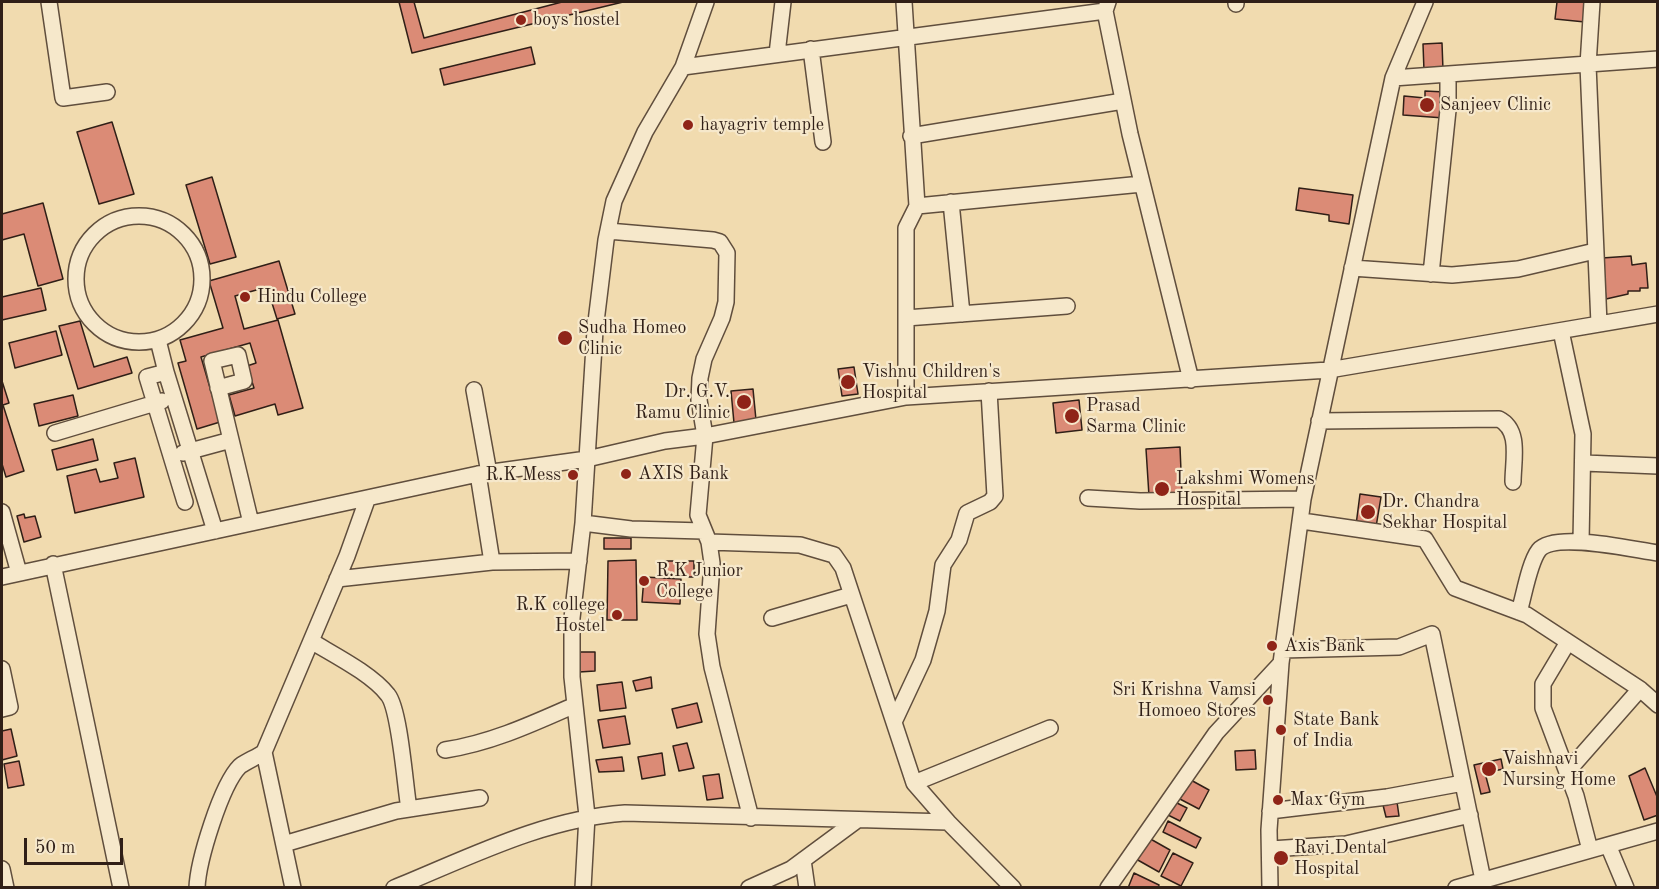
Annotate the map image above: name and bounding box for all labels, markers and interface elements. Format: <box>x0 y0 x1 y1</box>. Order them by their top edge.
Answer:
place label: boys hostel <box>533 9 620 31</box>
marker: boys hostel <box>514 13 528 27</box>
place label: Sanjeev Clinic <box>1440 94 1551 116</box>
marker: Sanjeev Clinic <box>1418 96 1436 114</box>
place label: hayagriv temple <box>700 114 824 136</box>
marker: hayagriv temple <box>681 118 695 132</box>
place label: Hindu College <box>257 286 367 308</box>
marker: Hindu College <box>238 290 252 304</box>
place label: Sudha Homeo Clinic <box>578 317 687 360</box>
marker: Sudha Homeo Clinic <box>556 329 574 347</box>
place label: Vishnu Children's Hospital <box>862 361 1000 404</box>
marker: Vishnu Children's Hospital <box>839 373 857 391</box>
place label: Dr. G.V. Ramu Clinic <box>635 381 730 424</box>
marker: Dr. G.V. Ramu Clinic <box>735 393 753 411</box>
place label: Prasad Sarma Clinic <box>1086 395 1186 438</box>
marker: Prasad Sarma Clinic <box>1063 407 1081 425</box>
place label: AXIS Bank <box>638 463 729 485</box>
place label: R.K Mess <box>485 464 561 486</box>
marker: AXIS Bank <box>619 467 633 481</box>
marker: R.K Mess <box>566 468 580 482</box>
place label: Lakshmi Womens Hospital <box>1176 468 1315 510</box>
marker: Lakshmi Womens Hospital <box>1153 480 1171 498</box>
place label: Dr. Chandra Sekhar Hospital <box>1382 491 1507 534</box>
marker: Dr. Chandra Sekhar Hospital <box>1359 503 1377 521</box>
place label: R.K Junior College <box>656 560 743 602</box>
marker: R.K Junior College <box>637 574 651 588</box>
place label: R.K college Hostel <box>516 594 605 636</box>
marker: R.K college Hostel <box>610 608 624 622</box>
place label: Axis Bank <box>1284 635 1365 657</box>
marker: Axis Bank <box>1265 639 1279 653</box>
place label: Sri Krishna Vamsi Homoeo Stores <box>1112 679 1256 722</box>
marker: Sri Krishna Vamsi Homoeo Stores <box>1261 693 1275 707</box>
place label: State Bank of India <box>1293 709 1379 752</box>
marker: State Bank of India <box>1274 723 1288 737</box>
place label: Vaishnavi Nursing Home <box>1502 748 1616 790</box>
marker: Vaishnavi Nursing Home <box>1480 760 1498 778</box>
place label: Max Gym <box>1290 789 1365 811</box>
marker: Max Gym <box>1271 793 1285 807</box>
scale bar <box>27 826 126 864</box>
place label: Ravi Dental Hospital <box>1294 837 1387 880</box>
text: 50 m <box>35 839 75 857</box>
marker: Ravi Dental Hospital <box>1272 849 1290 867</box>

